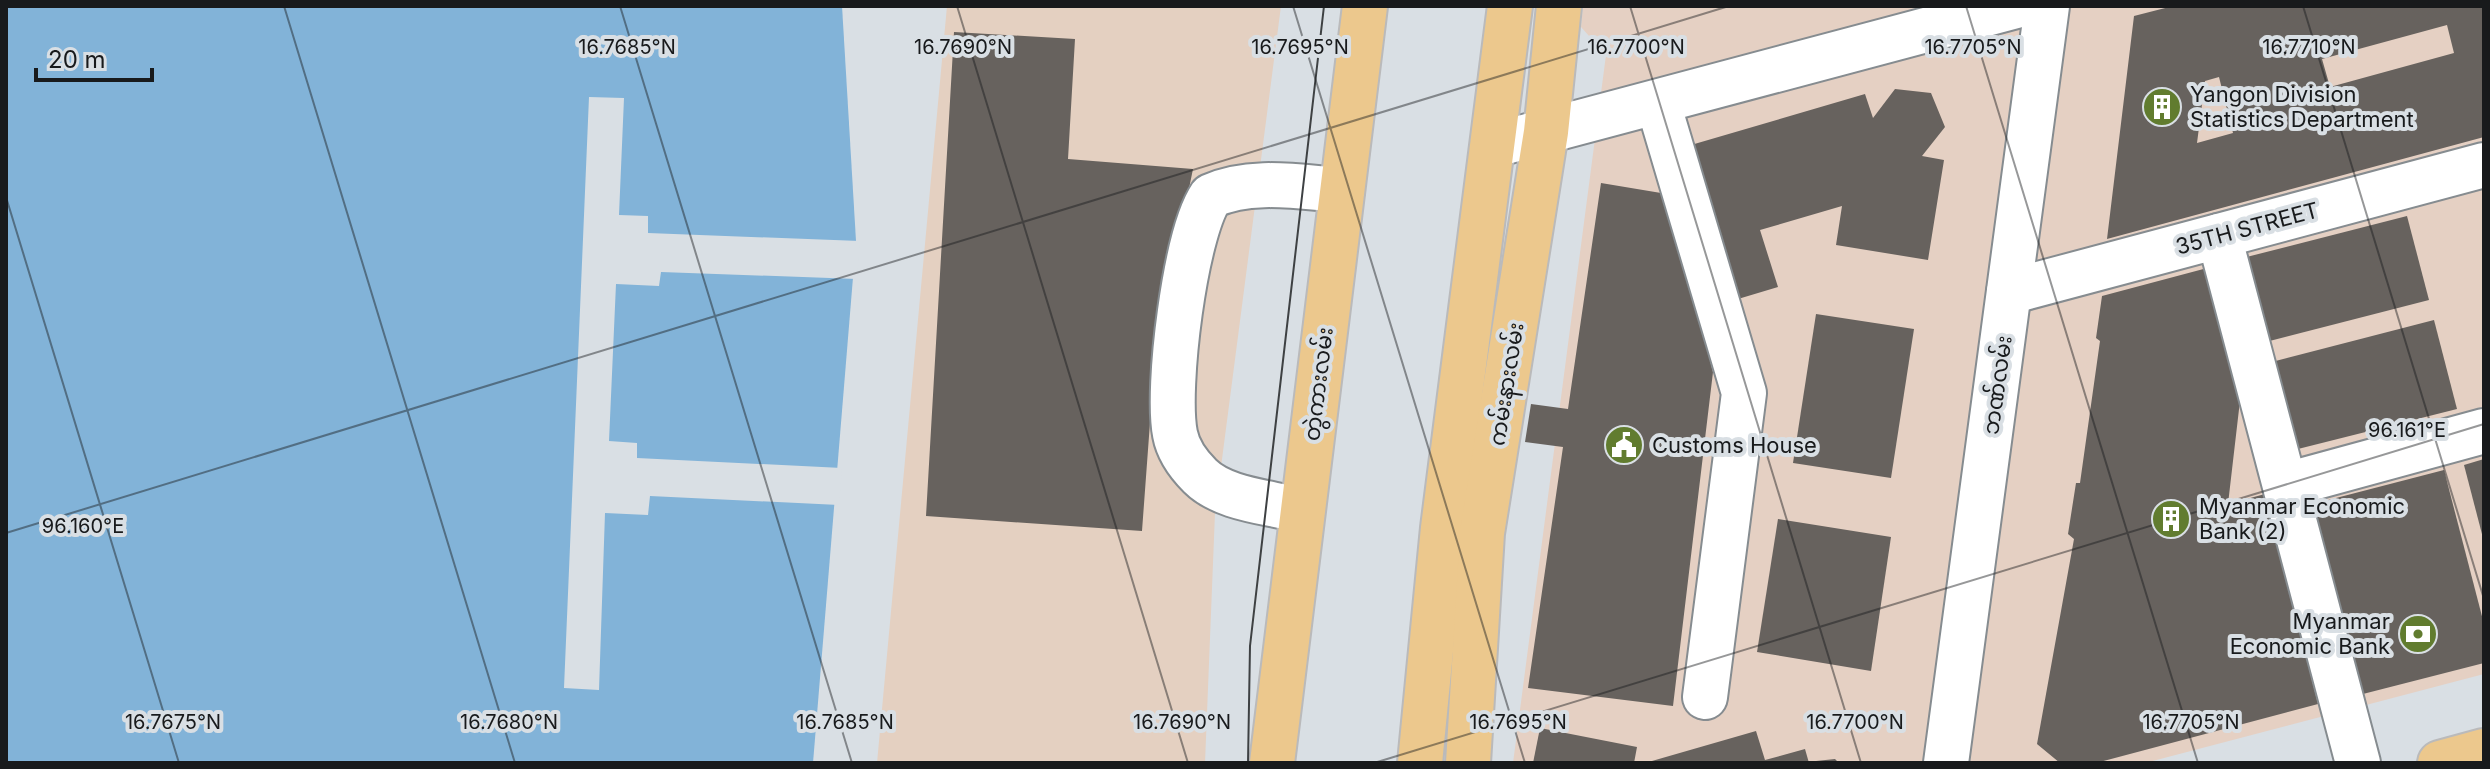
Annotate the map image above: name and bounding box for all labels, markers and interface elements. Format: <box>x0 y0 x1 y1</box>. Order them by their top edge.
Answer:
scale bar <box>36 32 152 82</box>
text: 16.7685°N <box>578 35 676 59</box>
text: 16.7690°N <box>914 35 1012 59</box>
text: 16.7695°N <box>1251 35 1349 59</box>
text: 16.7700°N <box>1587 35 1685 59</box>
text: 16.7705°N <box>1924 35 2022 59</box>
text: 16.7710°N <box>2262 35 2356 59</box>
text: 20 m <box>48 45 106 74</box>
place label: Yangon Division Statistics Department <box>2190 81 2414 132</box>
building icon: Yangon Division Statistics Department <box>2141 86 2183 128</box>
street label: 35TH STREET <box>2173 196 2321 260</box>
street label: ကမ်းနားလမ်း <box>1481 320 1534 448</box>
street label: တွဲကားလမ်း <box>1296 325 1342 443</box>
street label: ဘဏ်လမ်း <box>1975 334 2017 436</box>
text: 96.161°E <box>2368 418 2446 442</box>
public building icon: Customs House <box>1603 424 1645 466</box>
place label: Customs House <box>1652 432 1817 458</box>
place label: Myanmar Economic Bank (2) <box>2199 493 2405 544</box>
building icon: Myanmar Economic Bank (2) <box>2150 498 2192 540</box>
text: 96.160°E <box>42 514 124 538</box>
place label: Myanmar Economic Bank <box>2230 608 2390 659</box>
bank icon: Myanmar Economic Bank <box>2397 613 2439 655</box>
text: 16.7675°N <box>125 710 221 734</box>
text: 16.7680°N <box>460 710 558 734</box>
text: 16.7685°N <box>796 710 894 734</box>
text: 16.7690°N <box>1133 710 1231 734</box>
text: 16.7695°N <box>1469 710 1567 734</box>
text: 16.7700°N <box>1806 710 1904 734</box>
text: 16.7705°N <box>2142 710 2240 734</box>

